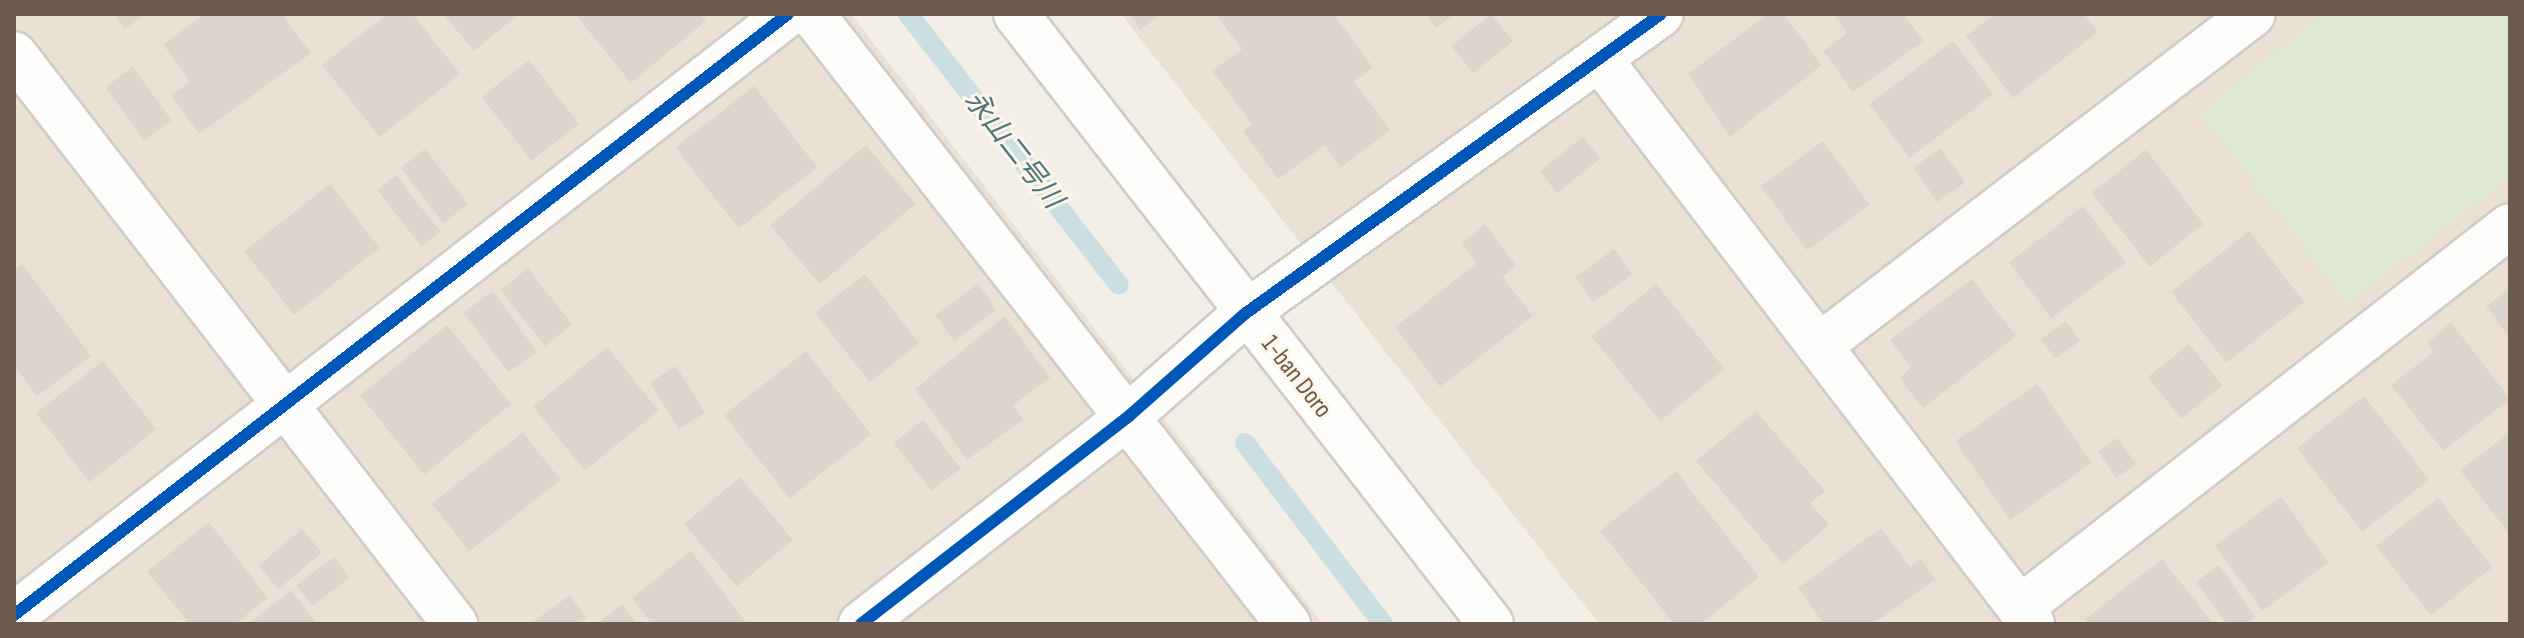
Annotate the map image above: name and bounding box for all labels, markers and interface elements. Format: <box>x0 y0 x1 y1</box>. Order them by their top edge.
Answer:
water label: 永山二号川 <box>957 84 1069 216</box>
street label: 1-ban Doro <box>1254 330 1338 424</box>

